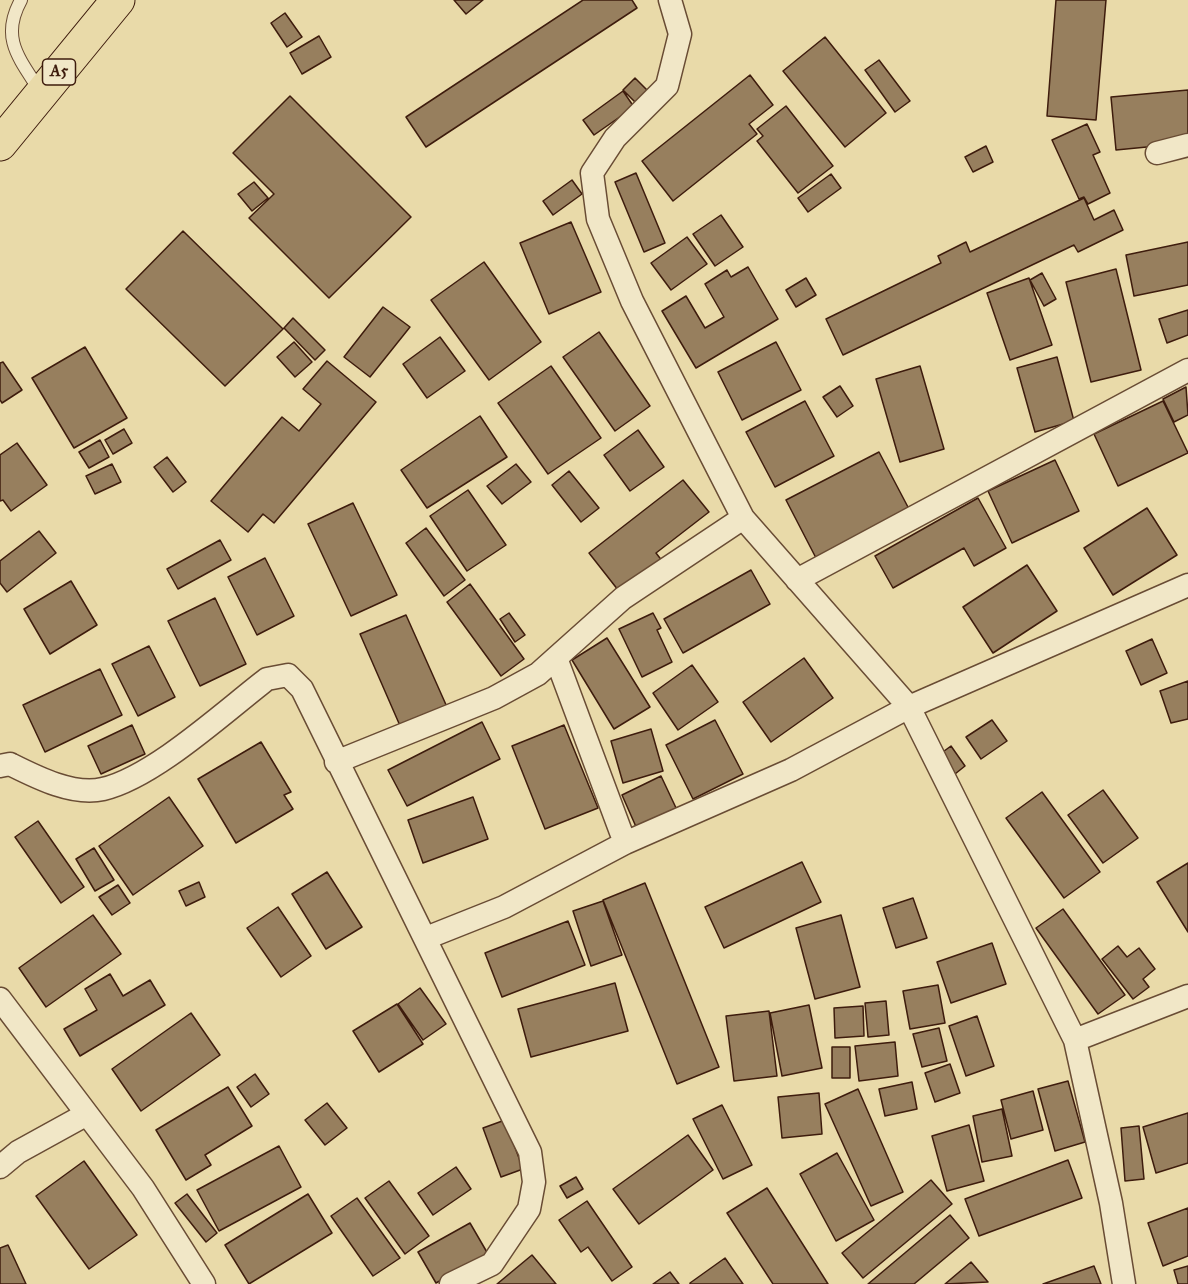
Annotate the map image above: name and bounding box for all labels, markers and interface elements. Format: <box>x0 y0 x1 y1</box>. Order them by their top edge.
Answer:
road number: A5 <box>42 59 76 85</box>

